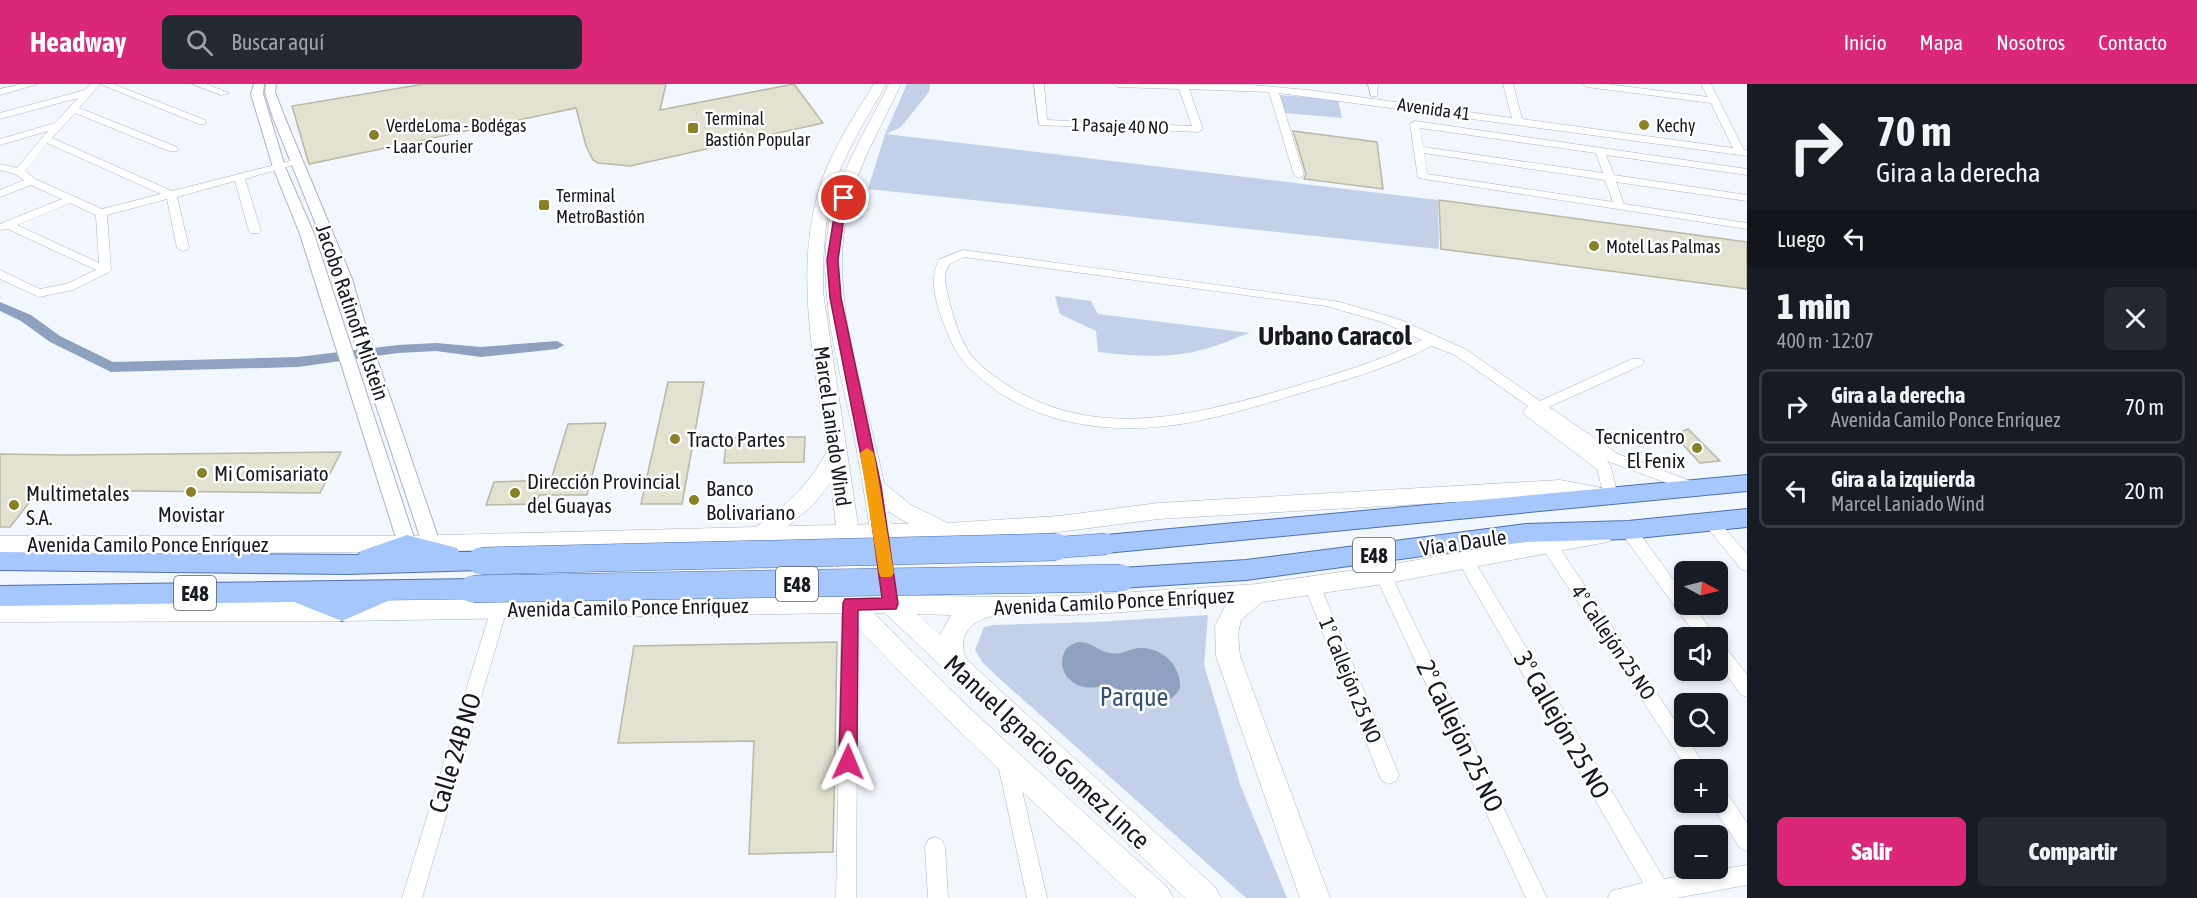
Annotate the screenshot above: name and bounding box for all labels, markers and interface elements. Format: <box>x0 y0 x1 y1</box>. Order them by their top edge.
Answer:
search box <box>162 15 582 69</box>
text: Headway <box>30 26 126 58</box>
icon: search <box>183 26 216 59</box>
text: Buscar aquí <box>231 29 324 55</box>
text: Inicio <box>1844 30 1887 54</box>
text: Mapa <box>1920 30 1963 54</box>
text: Nosotros <box>1996 30 2065 54</box>
text: Contacto <box>2098 30 2167 54</box>
street label: Avenida 41 <box>1396 93 1472 125</box>
text: 70 m <box>1876 107 1951 155</box>
place label: Terminal Bastión Popular <box>705 108 811 150</box>
icon: right <box>1777 108 1855 186</box>
street label: 1 Pasaje 40 NO <box>1071 114 1169 138</box>
place label: VerdeLoma - Bodégas - Laar Courier <box>386 115 526 157</box>
place label: Kechy <box>1656 115 1695 136</box>
marker: Kechy <box>1637 118 1651 132</box>
marker: Terminal Bastión Popular <box>686 121 700 135</box>
marker: VerdeLoma - Bodégas - Laar Courier <box>367 128 381 142</box>
text: Gira a la derecha <box>1876 157 2041 188</box>
pin <box>818 172 869 223</box>
icon: arrive <box>827 181 860 214</box>
place label: Terminal MetroBastión <box>556 185 645 227</box>
marker: Terminal MetroBastión <box>537 198 551 212</box>
street label: Jacobo Ratinoff Milstein <box>312 221 394 403</box>
icon: left <box>1838 222 1871 255</box>
text: Luego <box>1777 226 1826 252</box>
place label: Motel Las Palmas <box>1606 236 1720 257</box>
marker: Motel Las Palmas <box>1587 239 1601 253</box>
text: 1 min <box>1777 285 1851 327</box>
button: close <box>2104 287 2167 350</box>
district label: Urbano Caracol <box>1258 320 1412 351</box>
text: 400 m · 12:07 <box>1777 329 1874 352</box>
street label: Marcel Laniado Wind <box>810 344 856 508</box>
text: Gira a la derecha <box>1831 382 1965 408</box>
icon: right <box>1780 390 1813 423</box>
text: 70 m <box>2124 394 2164 420</box>
text: Avenida Camilo Ponce Enríquez <box>1831 408 2060 431</box>
place label: Tecnicentro El Fenix <box>1595 424 1686 472</box>
place label: Tracto Partes <box>687 427 785 451</box>
marker: Tracto Partes <box>668 432 682 446</box>
marker: Tecnicentro El Fenix <box>1690 441 1704 455</box>
place label: Mi Comisariato <box>214 461 329 485</box>
marker: Mi Comisariato <box>195 466 209 480</box>
text: Gira a la izquierda <box>1831 466 1975 492</box>
place label: Dirección Provincial del Guayas <box>527 469 681 517</box>
icon: left <box>1780 474 1813 507</box>
place label: Banco Bolivariano <box>706 476 795 524</box>
text: 20 m <box>2124 478 2164 504</box>
place label: Multimetales S.A. <box>26 481 129 529</box>
marker: Movistar <box>184 485 198 499</box>
marker: Dirección Provincial del Guayas <box>508 486 522 500</box>
text: Marcel Laniado Wind <box>1831 492 1985 515</box>
marker: Banco Bolivariano <box>687 493 701 507</box>
marker: Multimetales S.A. <box>7 498 21 512</box>
place label: Movistar <box>158 502 225 526</box>
street label: Vía a Daule <box>1418 524 1508 560</box>
street label: Avenida Camilo Ponce Enríquez <box>28 532 269 556</box>
road number: E48 <box>1353 538 1395 572</box>
north arrow <box>1674 561 1728 615</box>
map controls <box>1674 561 1728 879</box>
road number: E48 <box>776 567 818 601</box>
road number: E48 <box>174 576 216 610</box>
street label: 4° Callejón 25 NO <box>1567 580 1661 704</box>
street label: Avenida Camilo Ponce Enríquez <box>993 583 1235 619</box>
street label: Avenida Camilo Ponce Enríquez <box>507 593 749 621</box>
street label: 1° Callejón 25 NO <box>1315 614 1387 746</box>
button: sound <box>1674 627 1728 681</box>
street label: 3° Callejón 25 NO <box>1508 646 1616 804</box>
street label: Manuel Ignacio Gomez Lince <box>938 649 1156 855</box>
street label: 2° Callejón 25 NO <box>1410 655 1510 817</box>
park label: Parque <box>1100 682 1168 712</box>
street label: Calle 24B NO <box>423 690 487 816</box>
button: search <box>1674 693 1728 747</box>
position arrow <box>816 730 880 794</box>
button: + <box>1674 759 1728 813</box>
button: Salir <box>1777 817 1966 886</box>
button: Compartir <box>1978 817 2167 886</box>
button: − <box>1674 825 1728 879</box>

